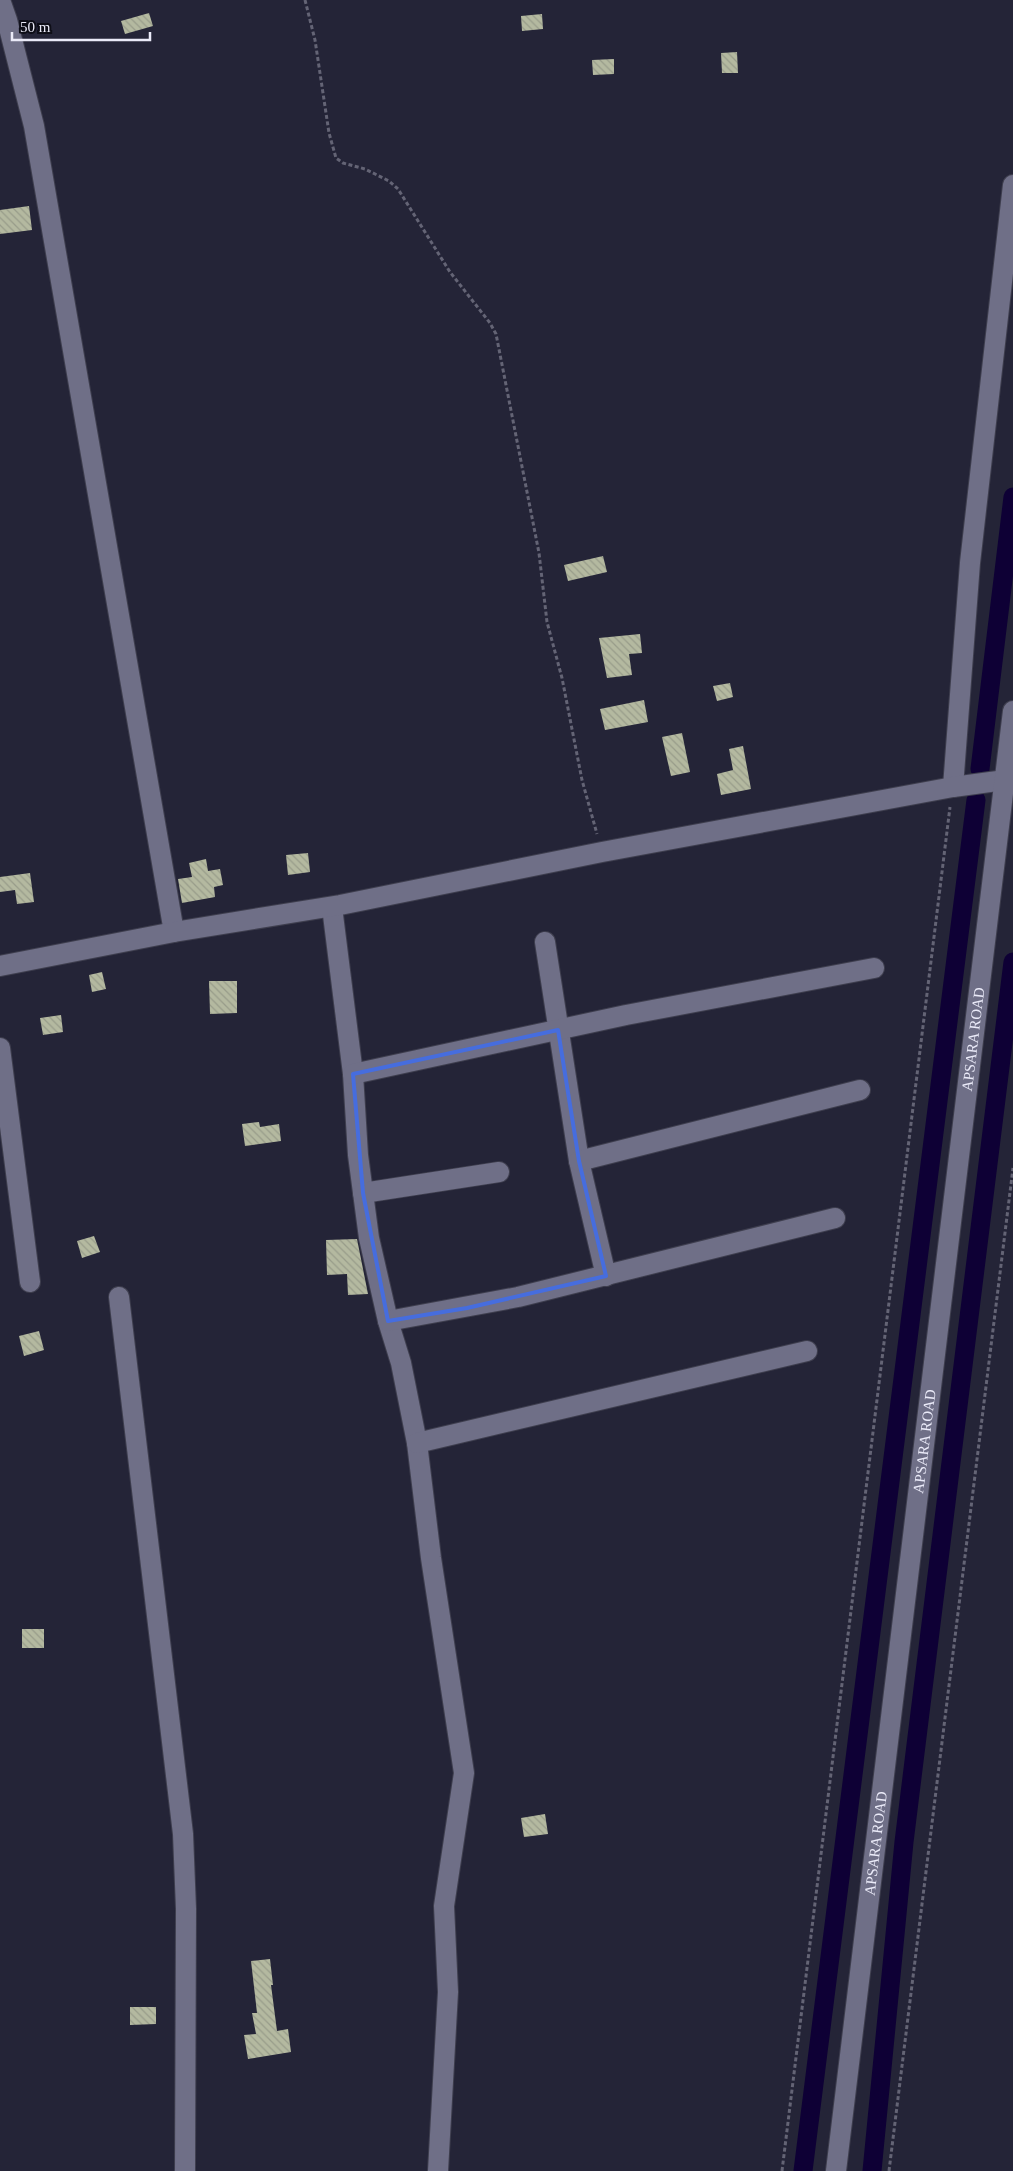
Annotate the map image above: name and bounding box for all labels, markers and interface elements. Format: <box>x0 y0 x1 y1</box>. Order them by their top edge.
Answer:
scale bar <box>12 10 150 42</box>
text: 50 m <box>20 19 51 35</box>
street label: APSARA ROAD <box>959 986 987 1092</box>
street label: APSARA ROAD <box>910 1388 939 1494</box>
street label: APSARA ROAD <box>861 1790 890 1896</box>

